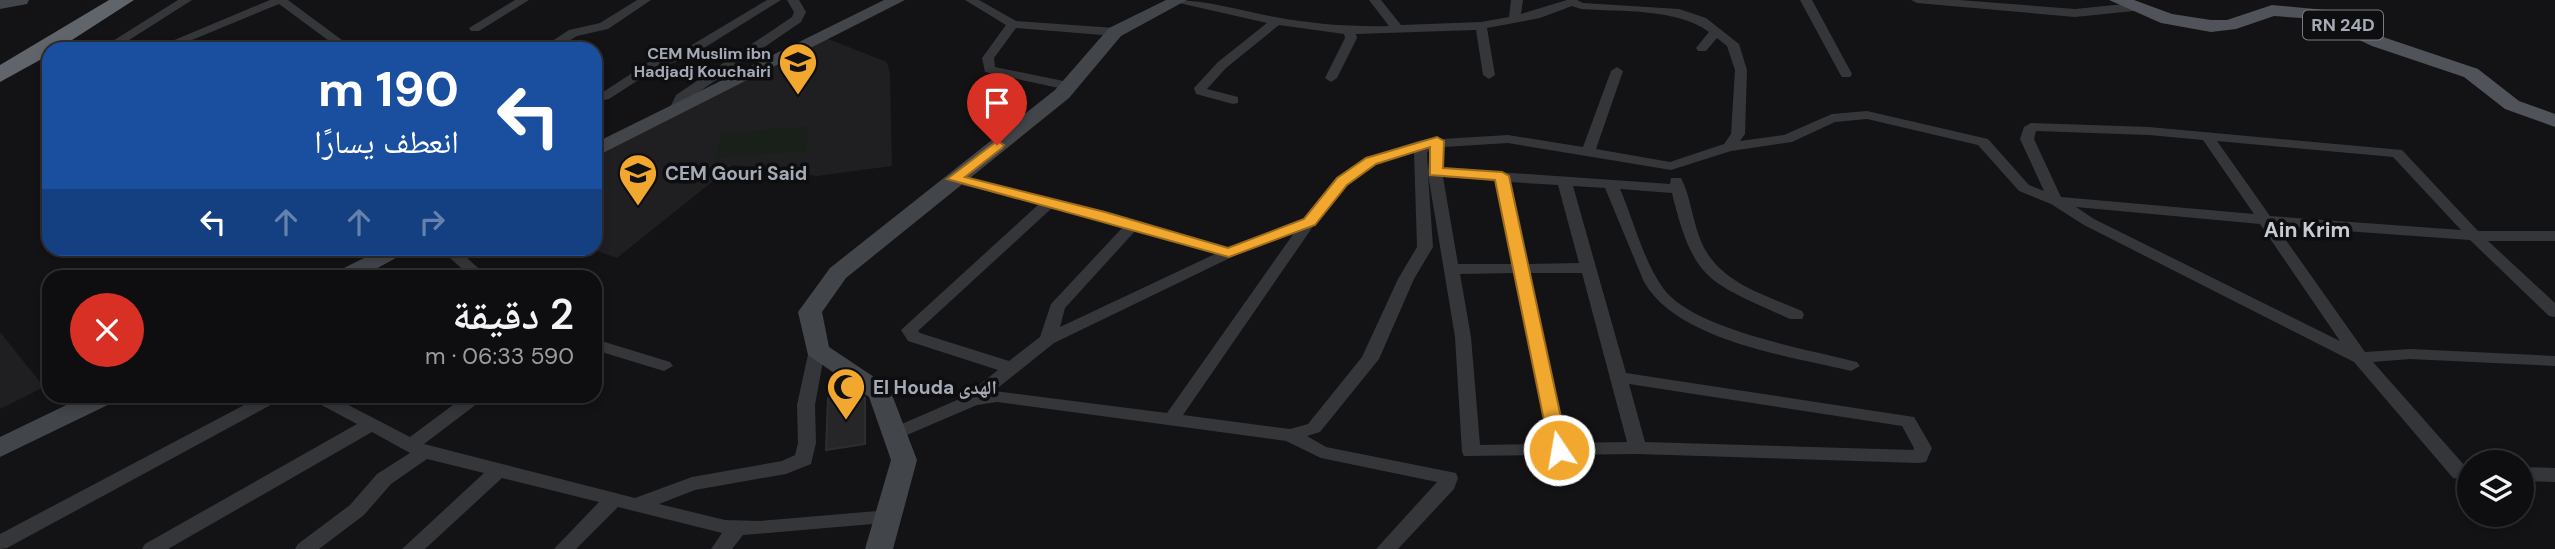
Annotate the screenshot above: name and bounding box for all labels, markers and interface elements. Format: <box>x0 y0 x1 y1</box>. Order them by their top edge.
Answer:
road number: RN 24D <box>2303 10 2383 40</box>
school or university icon: CEM Muslim ibn Hadjadj Kouchairi <box>777 41 819 96</box>
place label: CEM Muslim ibn Hadjadj Kouchairi <box>634 43 771 82</box>
text: 190 m <box>318 57 459 121</box>
icon: left <box>483 70 574 161</box>
pin <box>967 73 1027 145</box>
icon: arrive <box>978 84 1016 122</box>
text: انعطف يسارًا <box>314 121 459 163</box>
school or university icon: CEM Gouri Said <box>617 152 659 207</box>
place label: CEM Gouri Said <box>665 161 807 186</box>
icon: left <box>194 203 232 241</box>
icon: ahead <box>267 203 305 241</box>
icon: ahead <box>340 203 378 241</box>
icon: right <box>413 203 451 241</box>
district label: Ain Krim <box>2264 216 2350 244</box>
text: 2 دقيقة <box>452 287 574 342</box>
button: close <box>70 293 144 367</box>
text: 590 m · 06:33 <box>425 341 574 371</box>
mosque icon: El Houda الهدى <box>825 366 867 421</box>
place label: El Houda الهدى <box>873 375 997 400</box>
position arrow <box>1522 413 1596 487</box>
map controls <box>2457 450 2534 527</box>
button: layers <box>2457 450 2534 527</box>

